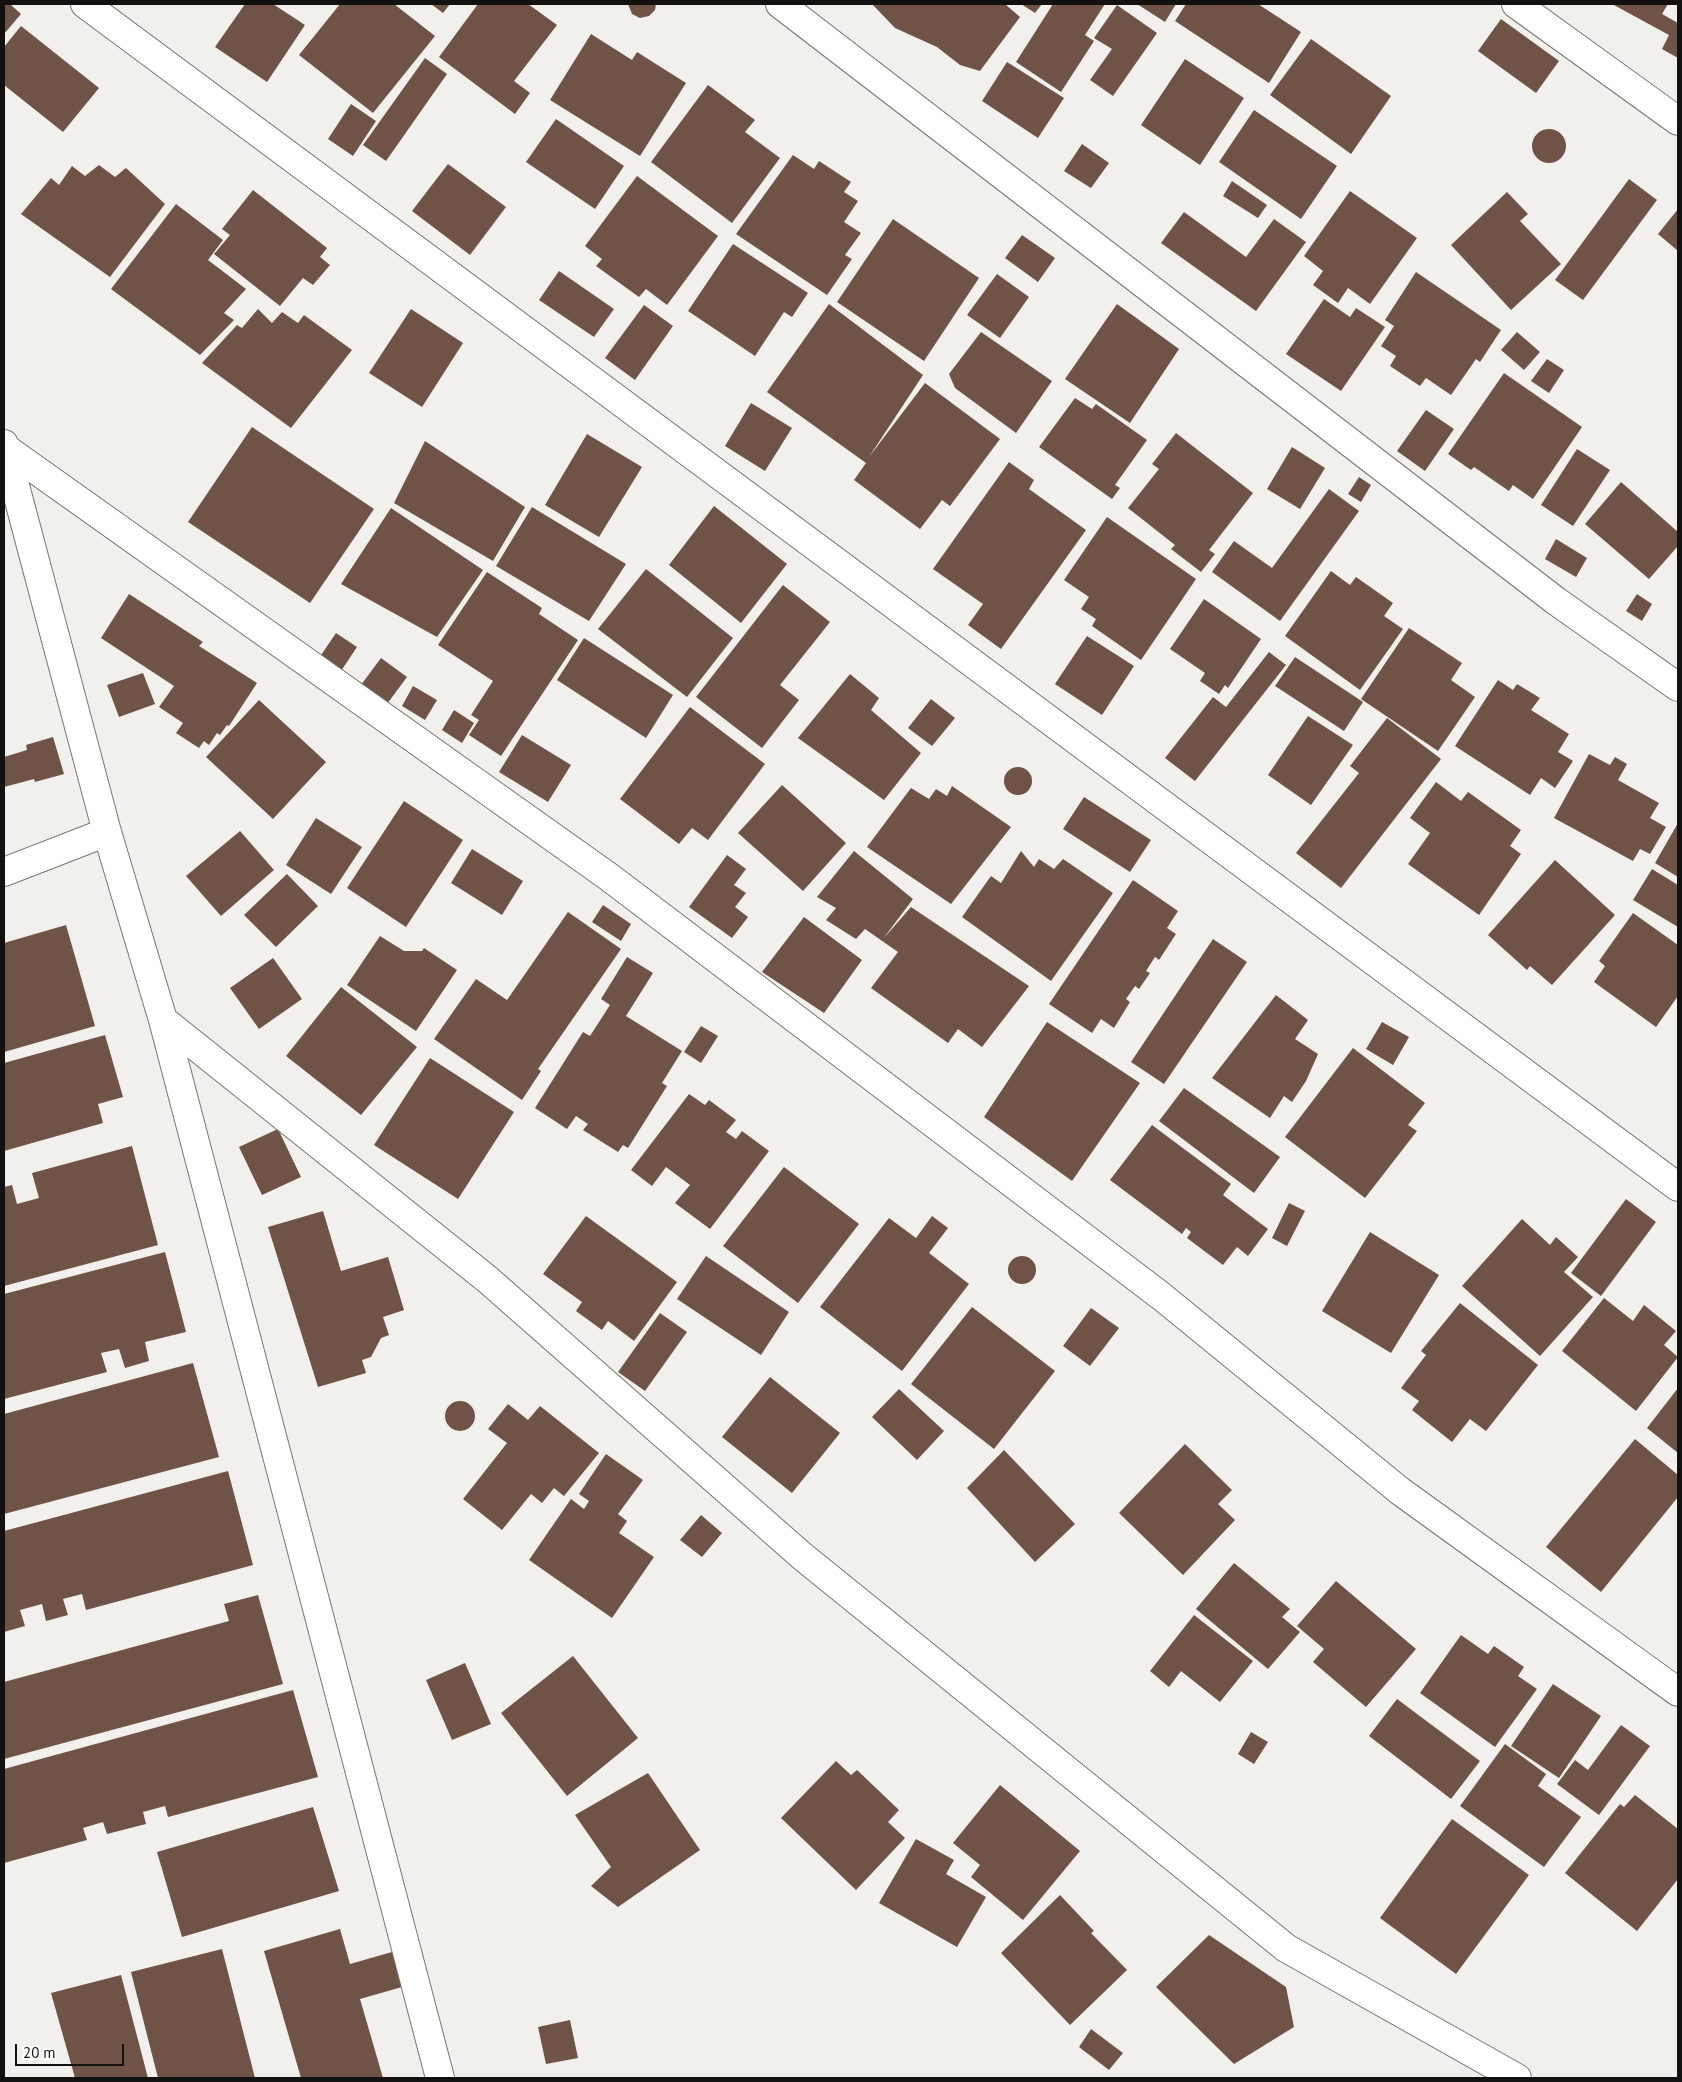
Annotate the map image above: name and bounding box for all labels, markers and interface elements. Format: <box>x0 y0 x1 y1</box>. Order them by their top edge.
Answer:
scale bar <box>18 2034 126 2066</box>
text: 20 m <box>23 2043 56 2062</box>

